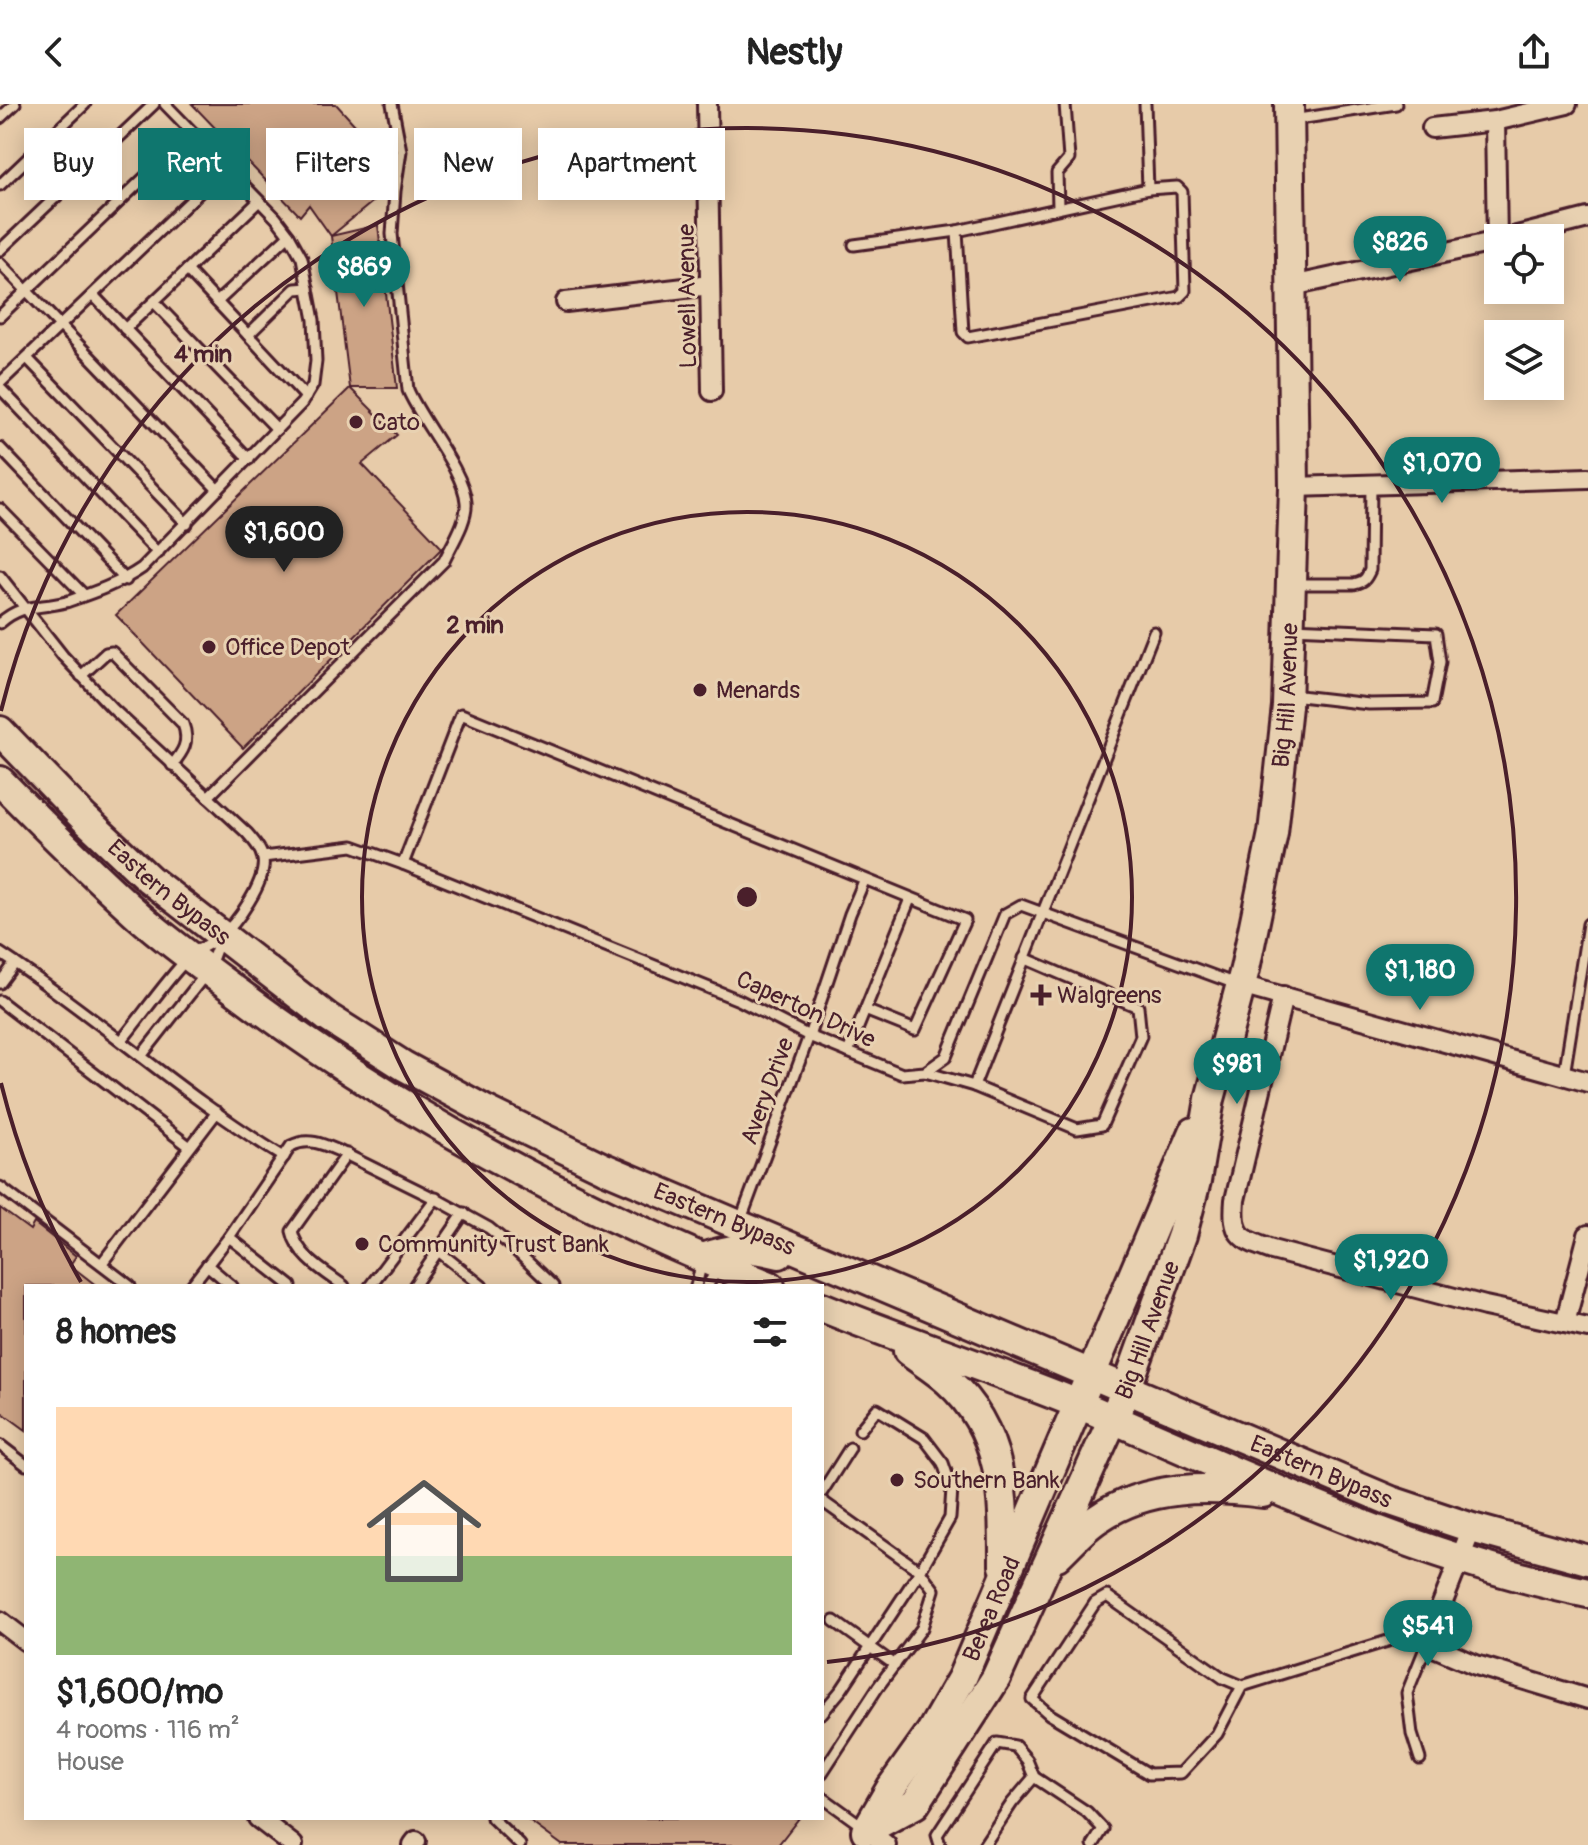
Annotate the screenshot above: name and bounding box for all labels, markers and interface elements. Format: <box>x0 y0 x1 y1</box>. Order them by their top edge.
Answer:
icon: back <box>32 30 76 74</box>
text: Nestly <box>746 30 842 75</box>
icon: share <box>1512 30 1556 74</box>
chip: Buy <box>24 128 122 200</box>
chip: Rent <box>138 128 250 200</box>
chip: Filters <box>266 128 398 200</box>
chip: New <box>414 128 522 200</box>
chip: Apartment <box>538 128 725 200</box>
pin: $826 <box>1353 216 1447 284</box>
street label: Lowell Avenue <box>672 223 703 369</box>
map controls <box>1484 224 1564 400</box>
button: locate <box>1484 224 1564 304</box>
text: $826 <box>1372 226 1428 258</box>
pin: $869 <box>317 241 411 309</box>
text: $869 <box>336 251 392 283</box>
button: layers <box>1484 320 1564 400</box>
text: 4 min <box>174 340 232 369</box>
place label: Cato <box>372 408 420 437</box>
marker: Cato <box>347 413 365 431</box>
pin: $1,070 <box>1377 437 1507 505</box>
text: $1,070 <box>1402 447 1482 479</box>
pin: $1,600 <box>219 506 349 574</box>
text: $1,600 <box>243 516 325 548</box>
text: 2 min <box>446 611 504 640</box>
street label: Big Hill Avenue <box>1266 622 1305 769</box>
place label: Office Depot <box>225 633 351 662</box>
marker: Office Depot <box>200 638 218 656</box>
place label: Menards <box>716 676 800 705</box>
marker: Menards <box>691 681 709 699</box>
street label: Eastern Bypass <box>101 833 236 952</box>
centre of rings <box>733 883 761 911</box>
pin: $1,180 <box>1355 944 1485 1012</box>
text: $1,180 <box>1384 954 1456 986</box>
street label: Caperton Drive <box>732 965 880 1054</box>
place label: Walgreens <box>1057 981 1162 1010</box>
marker: Walgreens <box>1032 986 1050 1004</box>
street label: Avery Drive <box>735 1033 800 1149</box>
pin: $981 <box>1190 1038 1284 1106</box>
text: $981 <box>1212 1048 1262 1080</box>
street label: Eastern Bypass <box>649 1177 800 1262</box>
place label: Community Trust Bank <box>378 1230 609 1259</box>
pin: $1,920 <box>1326 1234 1456 1302</box>
marker: Community Trust Bank <box>353 1235 371 1253</box>
text: $1,920 <box>1353 1244 1429 1276</box>
street label: Big Hill Avenue <box>1110 1257 1186 1404</box>
icon: filters <box>748 1310 792 1354</box>
text: 8 homes <box>56 1311 176 1354</box>
street label: Eastern Bypass <box>1246 1429 1397 1515</box>
icon: home <box>352 1459 496 1603</box>
place label: Southern Bank <box>913 1466 1060 1495</box>
marker: Southern Bank <box>888 1471 906 1489</box>
street label: Berea Road <box>957 1552 1027 1666</box>
pin: $541 <box>1381 1600 1475 1668</box>
text: $541 <box>1401 1610 1455 1642</box>
text: $1,600/mo <box>56 1671 223 1714</box>
text: 4 rooms · 116 m² <box>56 1714 240 1746</box>
text: House <box>56 1746 124 1778</box>

